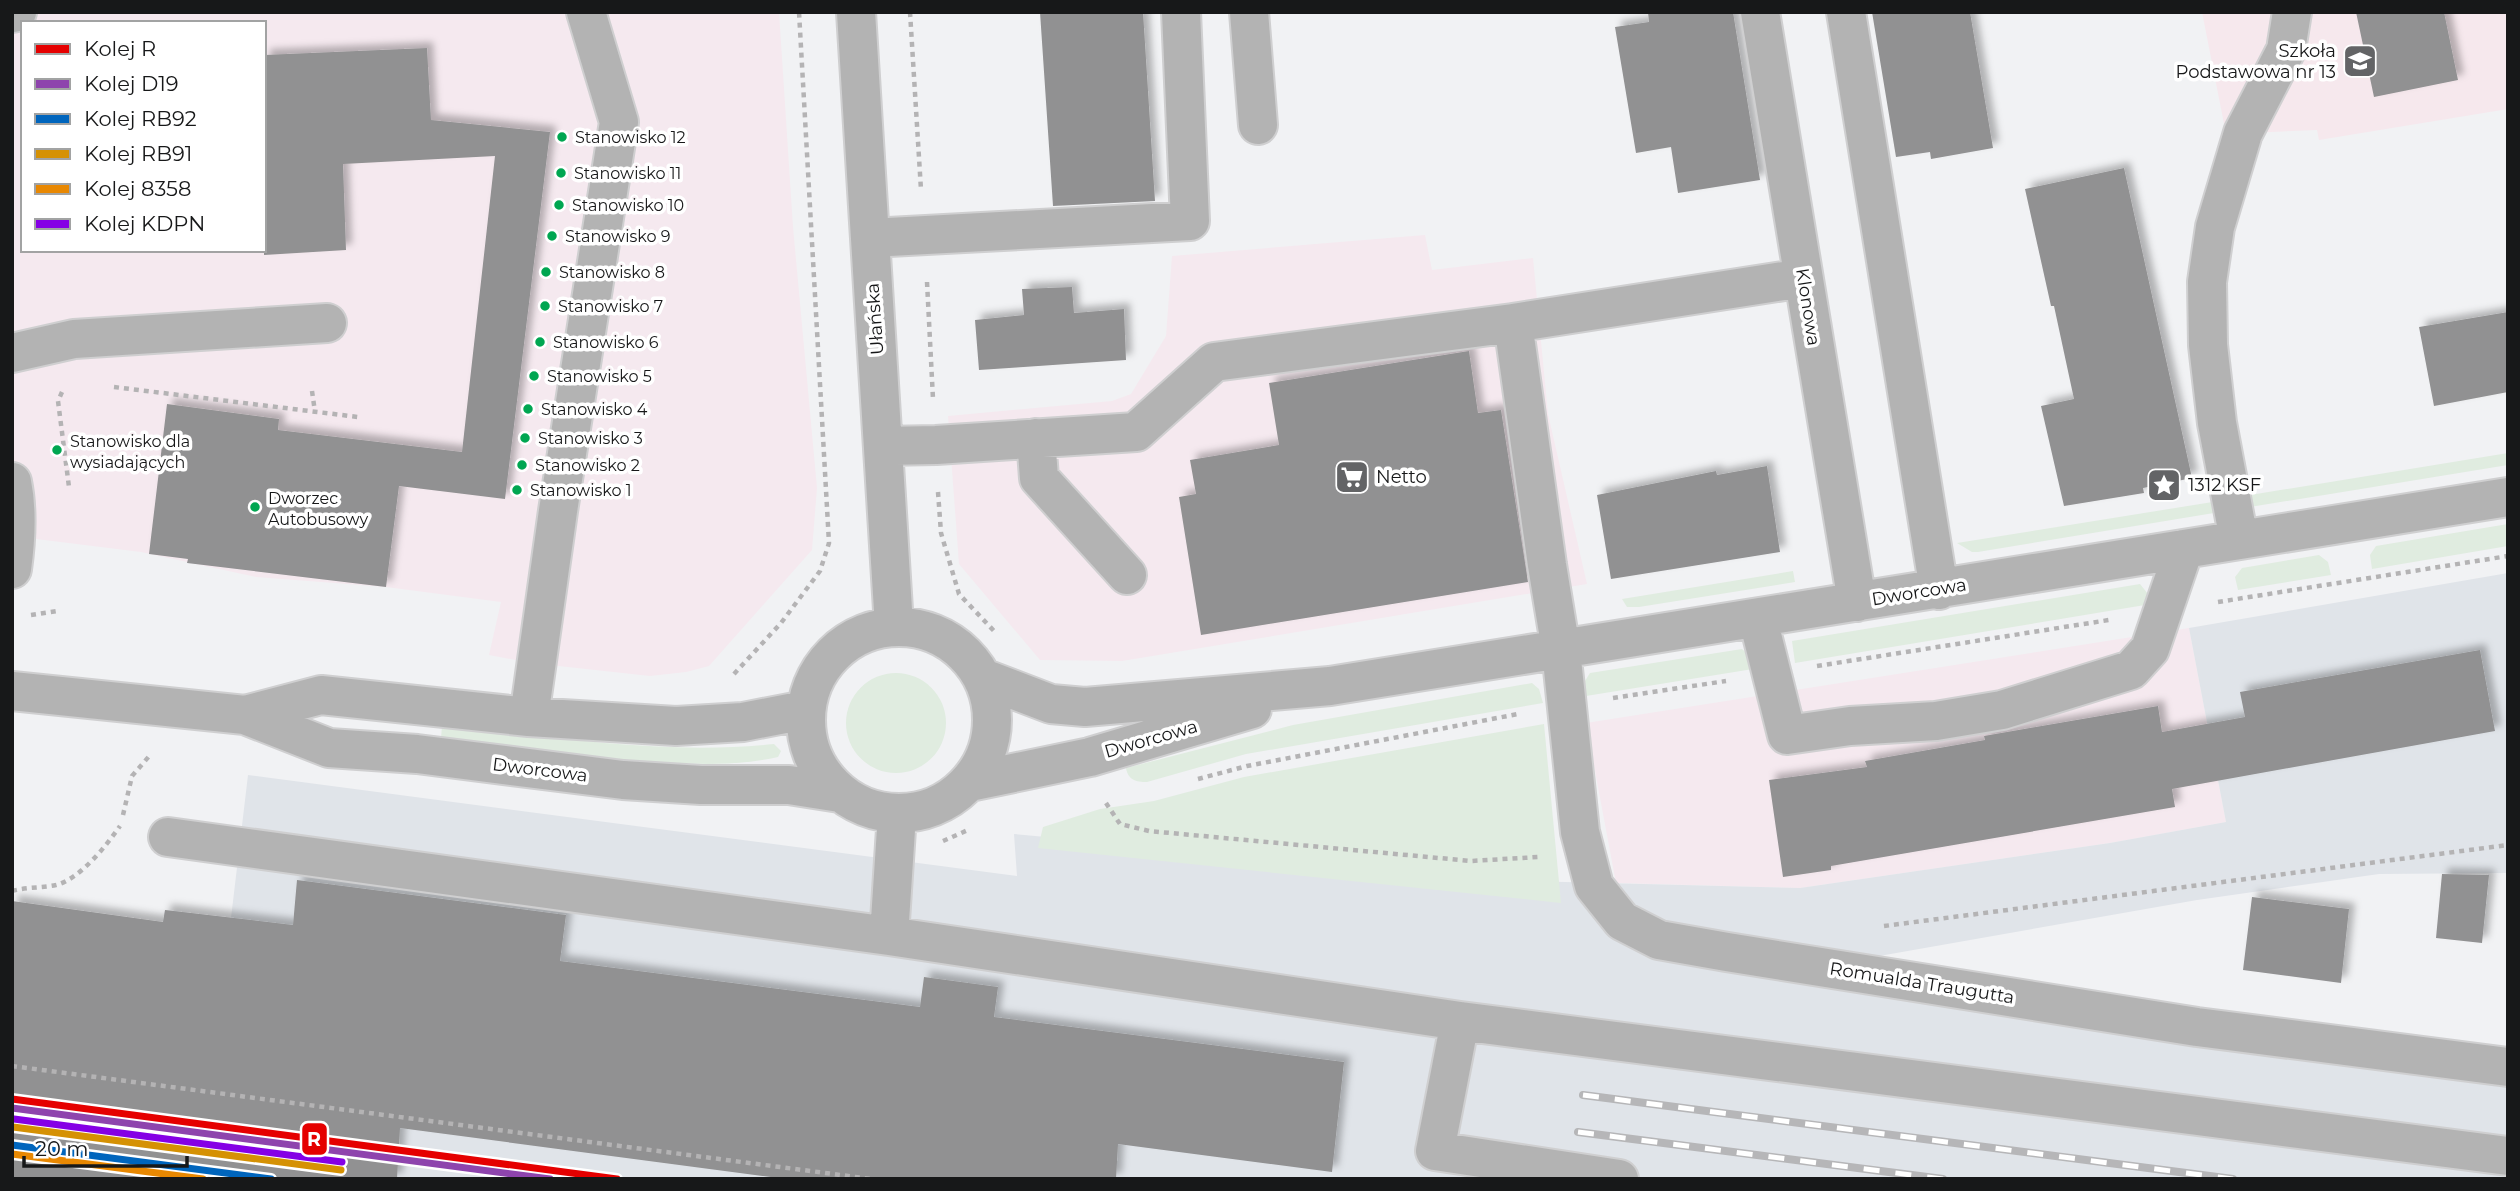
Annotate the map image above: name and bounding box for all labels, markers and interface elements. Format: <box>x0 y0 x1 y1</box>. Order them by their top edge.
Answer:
legend <box>21 21 266 252</box>
text: Kolej R <box>84 36 156 61</box>
place label: Szkoła Podstawowa nr 13 <box>2176 40 2336 83</box>
school or university icon: Szkoła Podstawowa nr 13 <box>2341 42 2379 80</box>
text: Kolej D19 <box>84 71 179 96</box>
text: Kolej RB92 <box>84 106 197 131</box>
place label: Stanowisko 12 <box>575 128 686 147</box>
marker: Stanowisko 12 <box>555 130 569 144</box>
text: Kolej RB91 <box>84 141 192 166</box>
place label: Stanowisko 11 <box>574 164 681 183</box>
marker: Stanowisko 11 <box>554 166 568 180</box>
text: Kolej 8358 <box>84 176 191 201</box>
place label: Stanowisko 10 <box>572 196 684 215</box>
marker: Stanowisko 10 <box>552 198 566 212</box>
text: Kolej KDPN <box>84 211 205 236</box>
place label: Stanowisko 9 <box>565 227 670 246</box>
marker: Stanowisko 9 <box>545 229 559 243</box>
place label: Stanowisko 8 <box>559 263 665 282</box>
marker: Stanowisko 8 <box>539 265 553 279</box>
street label: Klonowa <box>1791 267 1825 347</box>
street label: Ułańska <box>862 282 888 356</box>
place label: Stanowisko 7 <box>558 297 663 316</box>
marker: Stanowisko 7 <box>538 299 552 313</box>
place label: Stanowisko 6 <box>553 333 659 352</box>
marker: Stanowisko 6 <box>533 335 547 349</box>
place label: Stanowisko 5 <box>547 367 652 386</box>
marker: Stanowisko 5 <box>527 369 541 383</box>
place label: Stanowisko 4 <box>541 400 648 419</box>
marker: Stanowisko 4 <box>521 402 535 416</box>
place label: Stanowisko 3 <box>538 429 643 448</box>
marker: Stanowisko 3 <box>518 431 532 445</box>
place label: Stanowisko dla wysiadających <box>70 432 190 472</box>
marker: Stanowisko dla wysiadających <box>50 443 64 457</box>
place label: Stanowisko 2 <box>535 456 640 475</box>
marker: Stanowisko 2 <box>515 458 529 472</box>
supermarket icon: Netto <box>1333 458 1371 496</box>
place label: Netto <box>1376 466 1427 488</box>
place icon: 1312 KSF <box>2145 466 2183 504</box>
place label: 1312 KSF <box>2188 474 2261 496</box>
place label: Stanowisko 1 <box>530 481 631 500</box>
marker: Stanowisko 1 <box>510 483 524 497</box>
place label: Dworzec Autobusowy <box>268 489 368 529</box>
marker: Dworzec Autobusowy <box>248 500 262 514</box>
street label: Dworcowa <box>1870 574 1968 610</box>
street label: Dworcowa <box>1102 715 1200 763</box>
street label: Dworcowa <box>491 753 589 787</box>
street label: Romualda Traugutta <box>1828 958 2016 1008</box>
line badge: R <box>301 1122 328 1156</box>
scale bar <box>24 1124 187 1168</box>
text: R <box>307 1128 321 1151</box>
text: 20 m <box>35 1136 89 1161</box>

